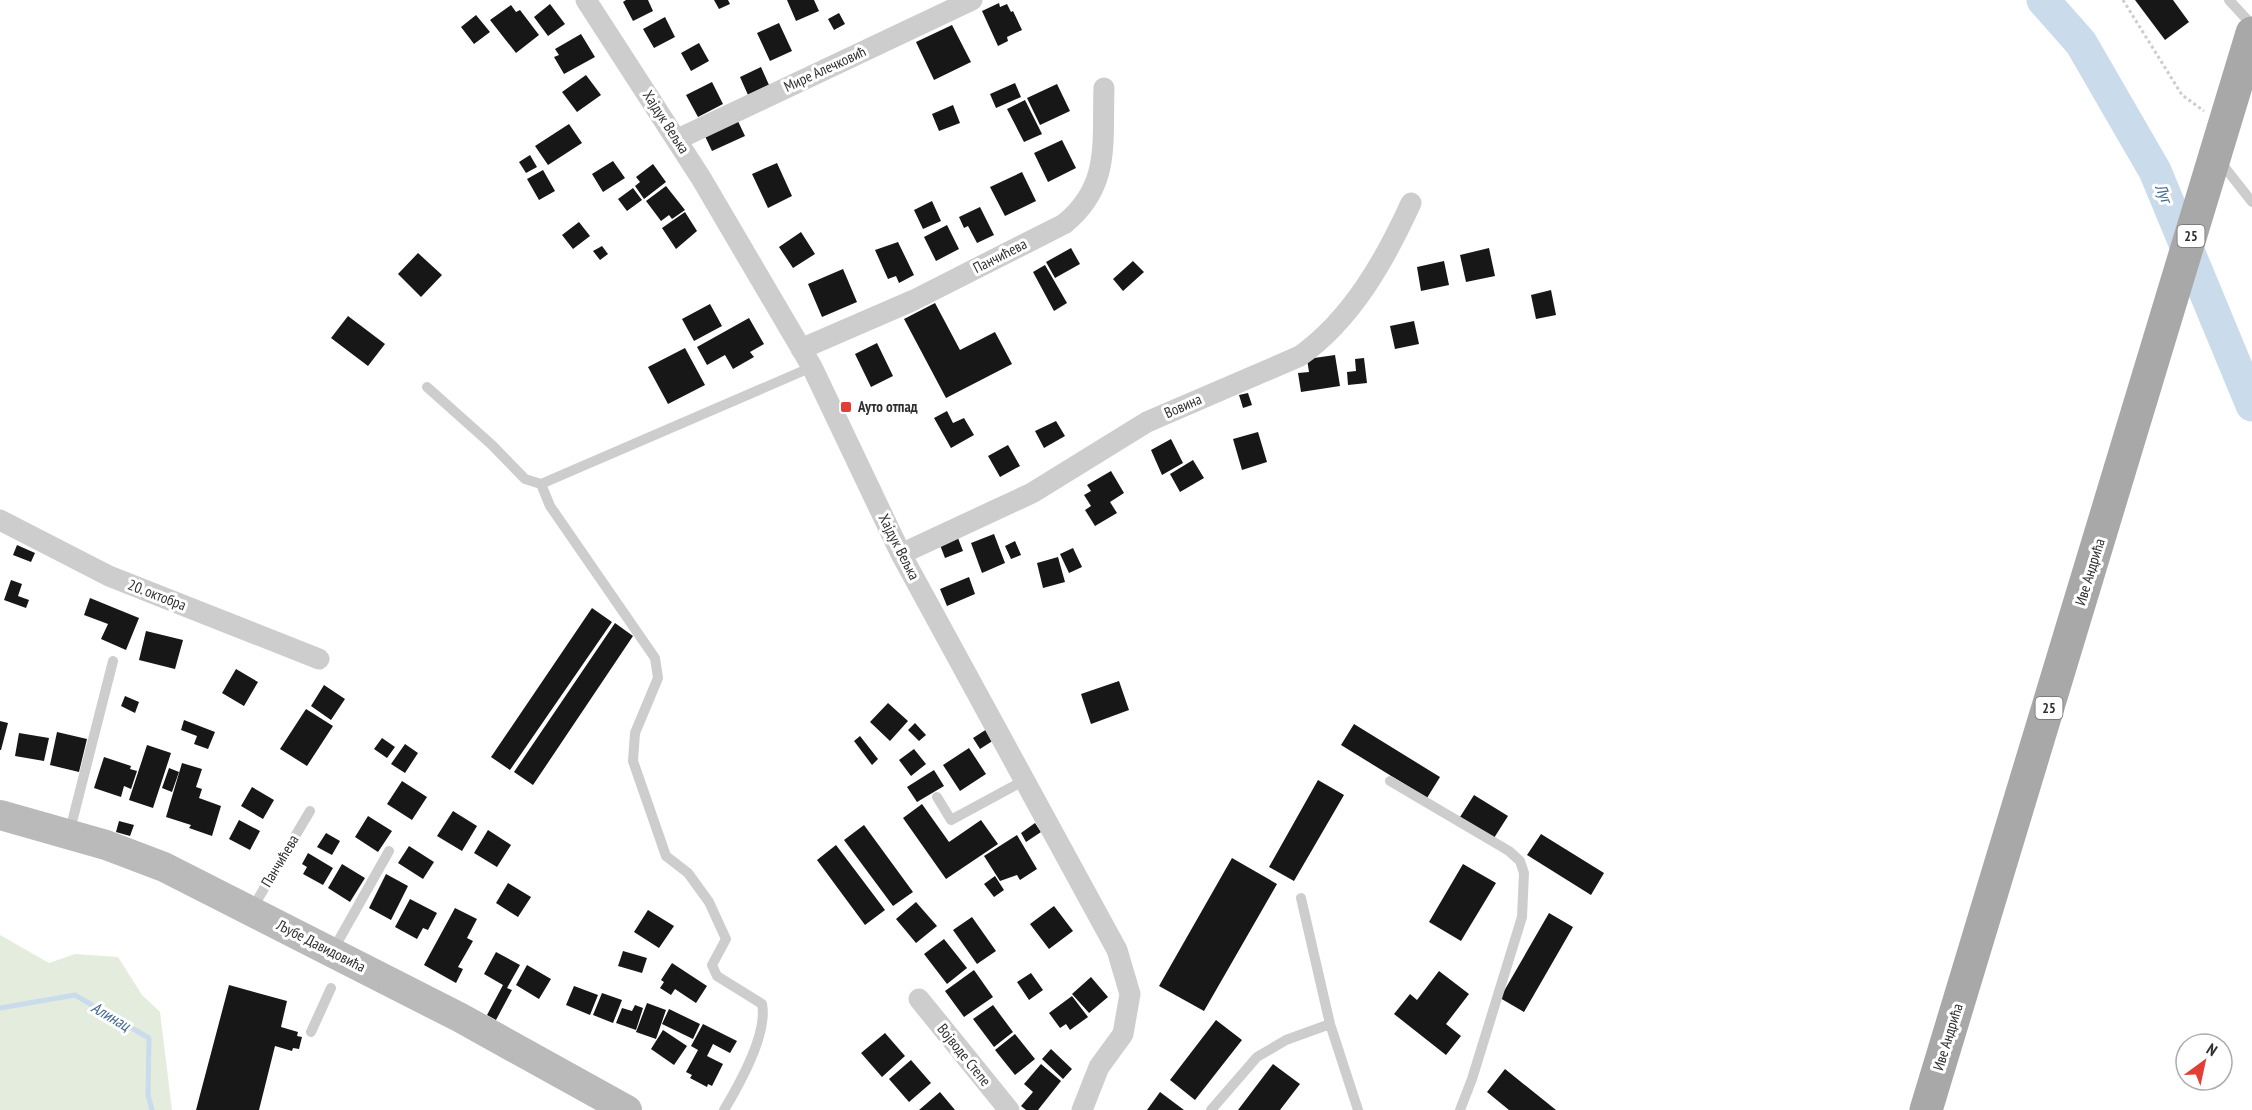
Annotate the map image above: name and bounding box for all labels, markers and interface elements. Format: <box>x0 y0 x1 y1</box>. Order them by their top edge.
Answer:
street label: Мире Алечковић <box>781 41 869 96</box>
street label: Хајдук Вељка <box>639 86 694 157</box>
water label: Луг <box>2151 180 2178 208</box>
road number: 25 <box>2178 225 2204 247</box>
street label: Панчићева <box>970 234 1030 277</box>
street label: Вовина <box>1161 389 1204 422</box>
place label: Ауто отпад <box>857 397 918 416</box>
marker: Ауто отпад <box>839 400 853 414</box>
street label: Хајдук Вељка <box>875 511 924 583</box>
street label: Иве Андрића <box>2070 536 2109 608</box>
street label: 20. октобра <box>125 575 189 614</box>
road number: 25 <box>2036 697 2062 719</box>
street label: Панчићева <box>257 831 303 890</box>
street label: Љубе Давидовића <box>273 915 369 976</box>
water label: Алинац <box>88 997 135 1035</box>
street label: Иве Андрића <box>1928 1001 1967 1073</box>
street label: Војводе Степе <box>933 1020 995 1090</box>
north arrow <box>2174 1032 2234 1092</box>
text: N <box>2203 1039 2221 1060</box>

